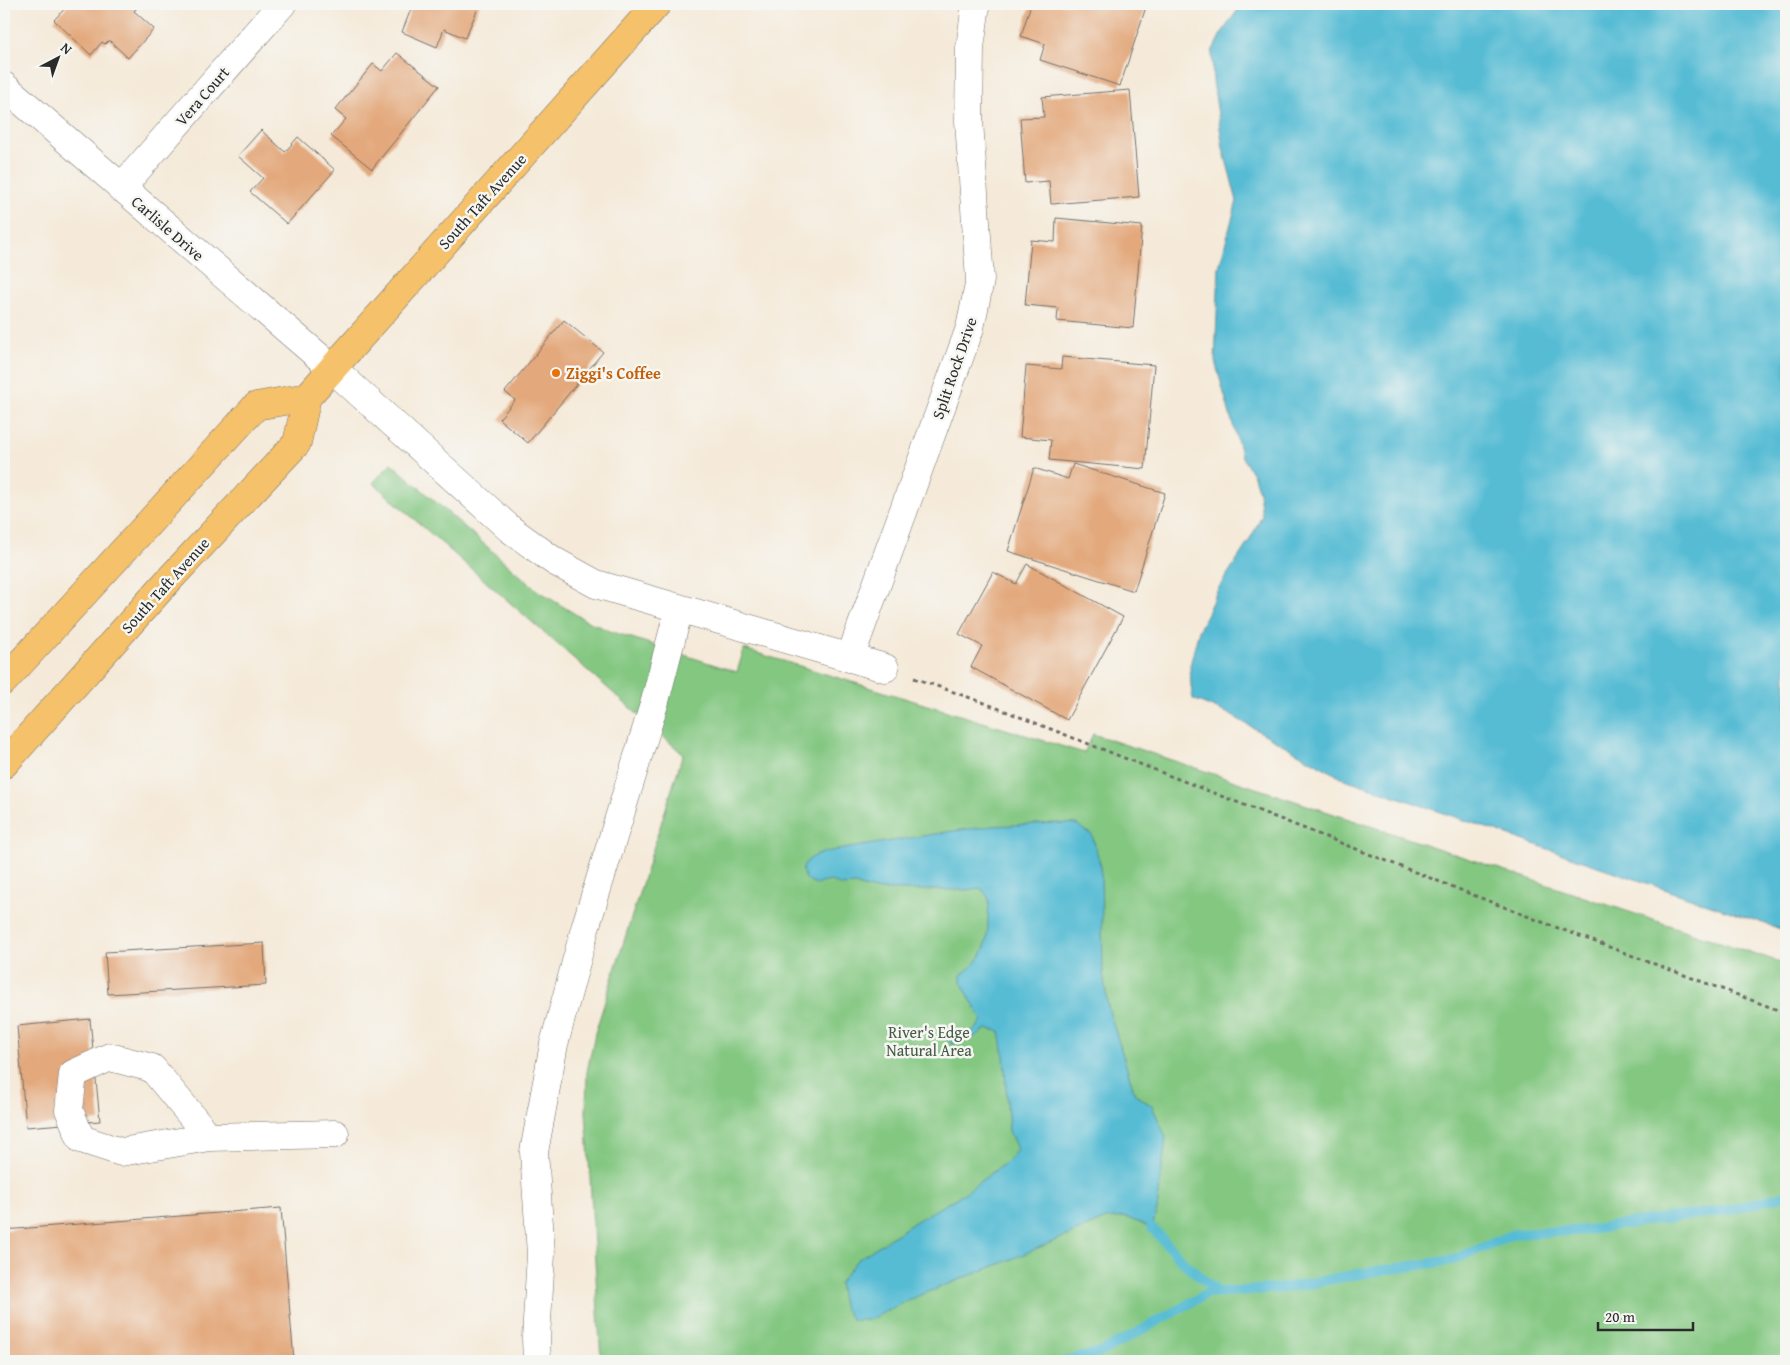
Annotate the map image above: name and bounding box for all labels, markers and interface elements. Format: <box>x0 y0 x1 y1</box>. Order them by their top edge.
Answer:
north arrow <box>32 32 82 82</box>
text: N <box>56 38 77 59</box>
street label: Vera Court <box>169 61 235 131</box>
street label: South Taft Avenue <box>432 148 532 254</box>
street label: Carlisle Drive <box>126 190 210 266</box>
street label: Split Rock Drive <box>925 314 983 422</box>
place label: Ziggi's Coffee <box>566 361 661 385</box>
marker: Ziggi's Coffee <box>550 367 562 379</box>
street label: South Taft Avenue <box>115 532 215 638</box>
park label: River's Edge Natural Area <box>886 1020 972 1062</box>
scale bar <box>1598 1300 1692 1332</box>
text: 20 m <box>1605 1306 1636 1327</box>

